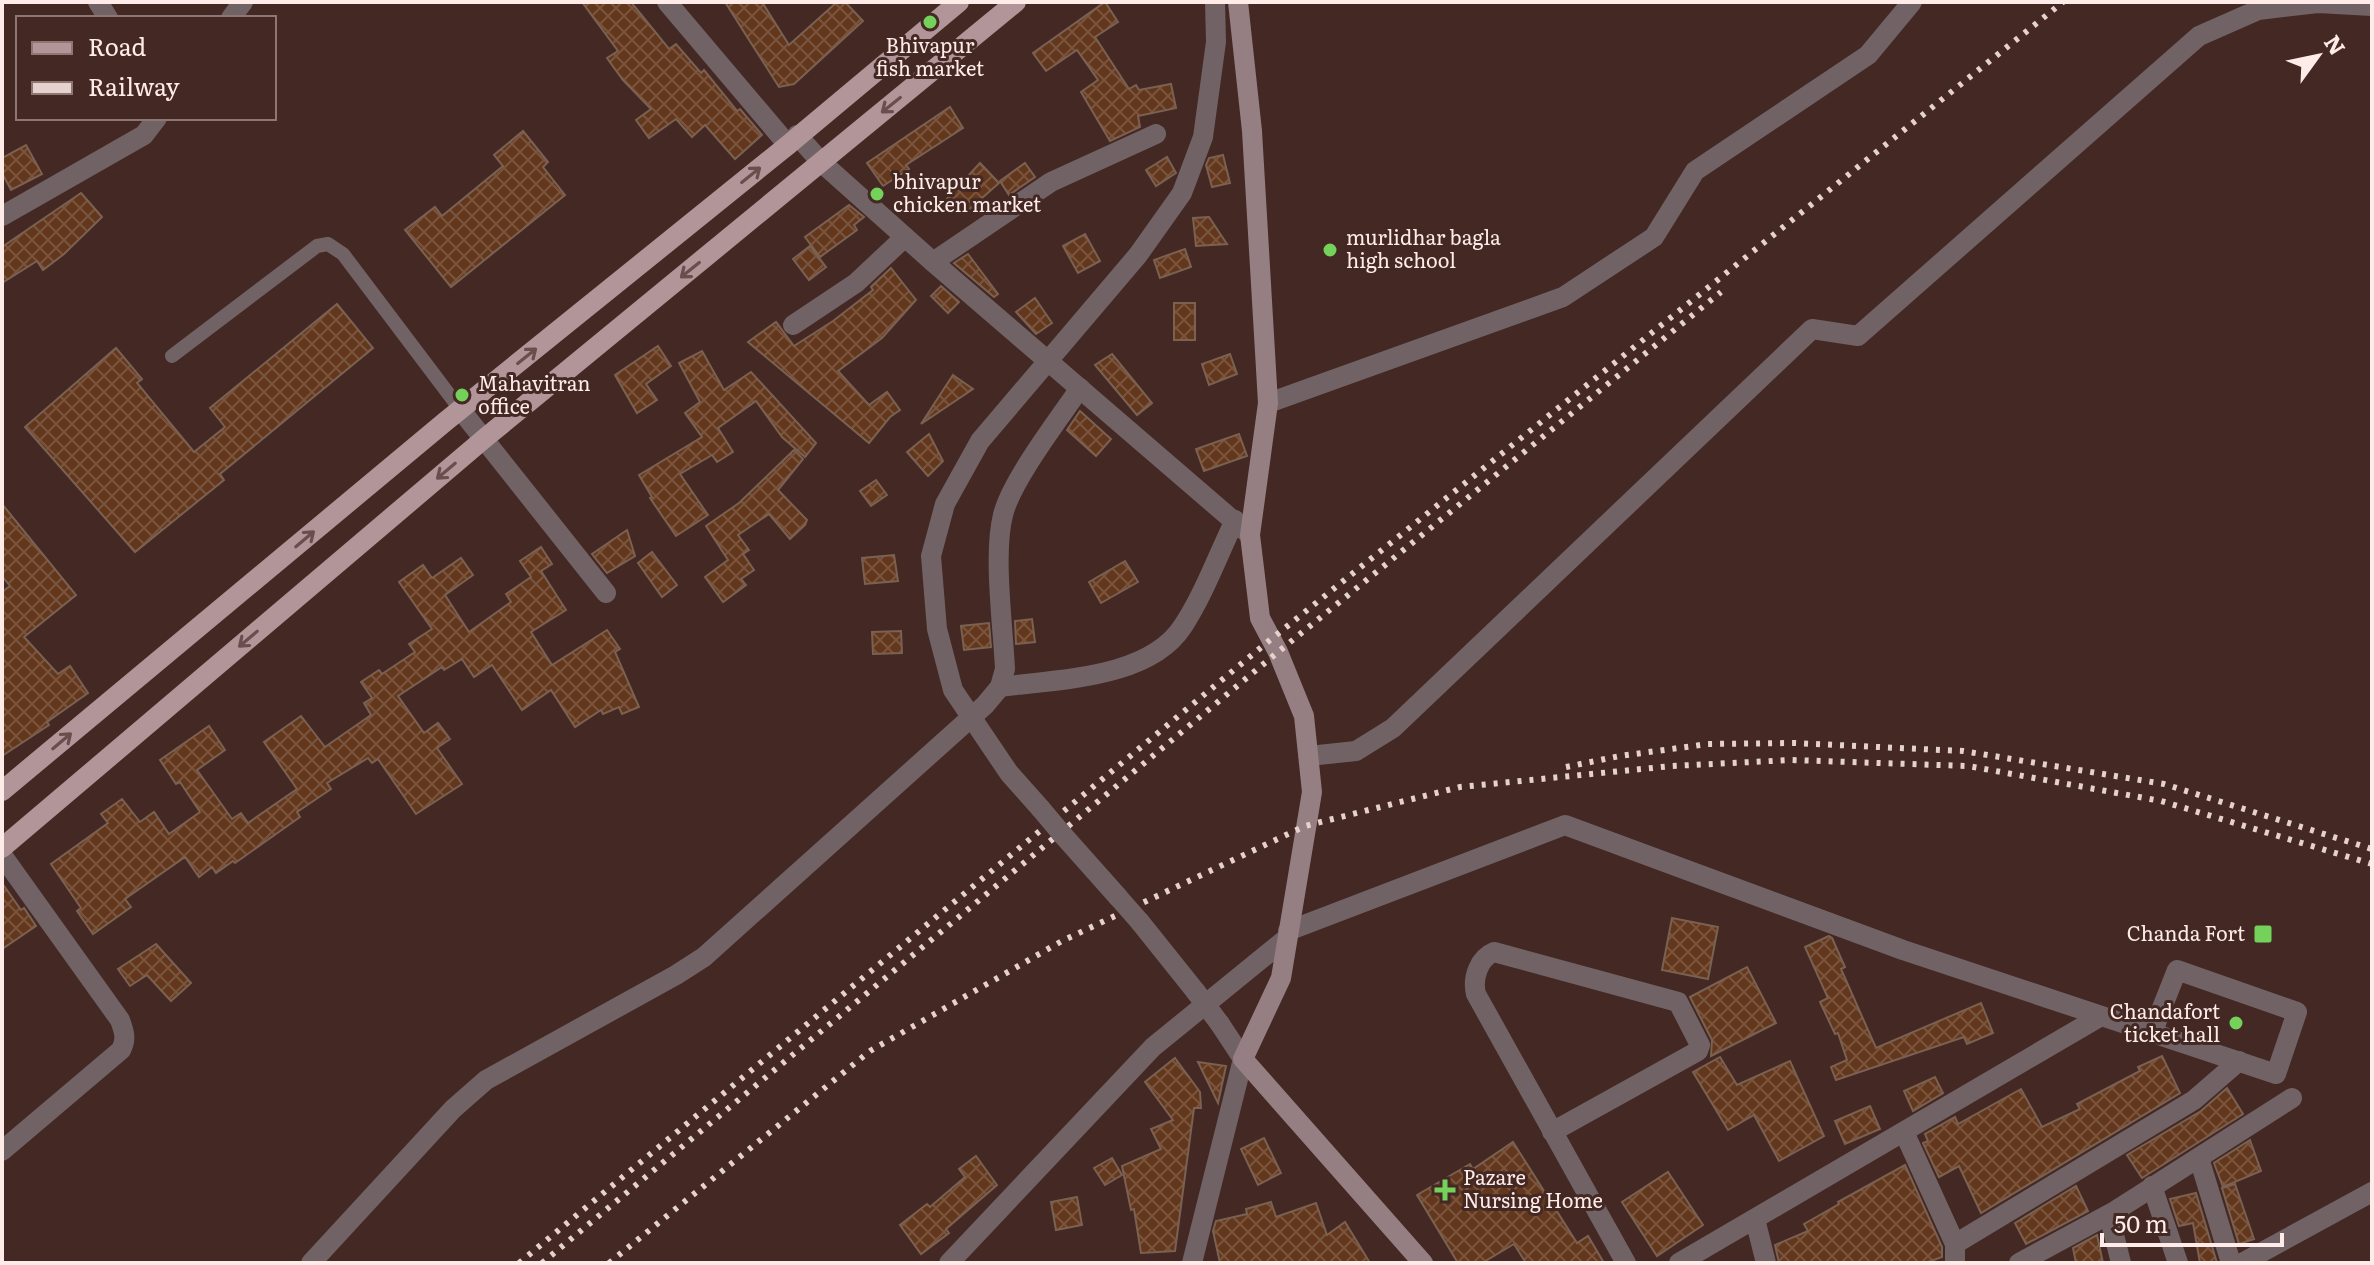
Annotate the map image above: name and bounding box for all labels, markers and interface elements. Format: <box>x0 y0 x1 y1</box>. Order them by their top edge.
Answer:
marker: Bhivapur fish market <box>921 13 939 31</box>
legend <box>16 16 276 120</box>
north arrow <box>2278 16 2358 96</box>
text: Road <box>88 28 147 63</box>
text: N <box>2317 28 2355 61</box>
place label: Bhivapur fish market <box>876 29 984 82</box>
text: Railway <box>88 68 180 103</box>
one-way arrow <box>881 96 902 114</box>
place label: bhivapur chicken market <box>893 165 1041 218</box>
one-way arrow <box>740 166 761 183</box>
marker: bhivapur chicken market <box>868 185 886 203</box>
place label: murlidhar bagla high school <box>1346 221 1501 274</box>
marker: murlidhar bagla high school <box>1321 241 1339 259</box>
one-way arrow <box>680 261 701 279</box>
one-way arrow <box>516 347 537 364</box>
place label: Mahavitran office <box>478 367 591 420</box>
marker: Mahavitran office <box>453 386 471 404</box>
one-way arrow <box>437 462 457 480</box>
one-way arrow <box>294 530 314 548</box>
one-way arrow <box>238 630 259 648</box>
one-way arrow <box>51 732 72 750</box>
place label: Chanda Fort <box>2127 917 2245 947</box>
marker: Chanda Fort <box>2252 923 2274 945</box>
place label: Chandafort ticket hall <box>2110 995 2220 1048</box>
marker: Chandafort ticket hall <box>2227 1014 2245 1032</box>
place label: Pazare Nursing Home <box>1463 1161 1603 1214</box>
marker: Pazare Nursing Home <box>1434 1179 1456 1201</box>
scale bar <box>2102 1197 2282 1247</box>
text: 50 m <box>2114 1205 2168 1240</box>

